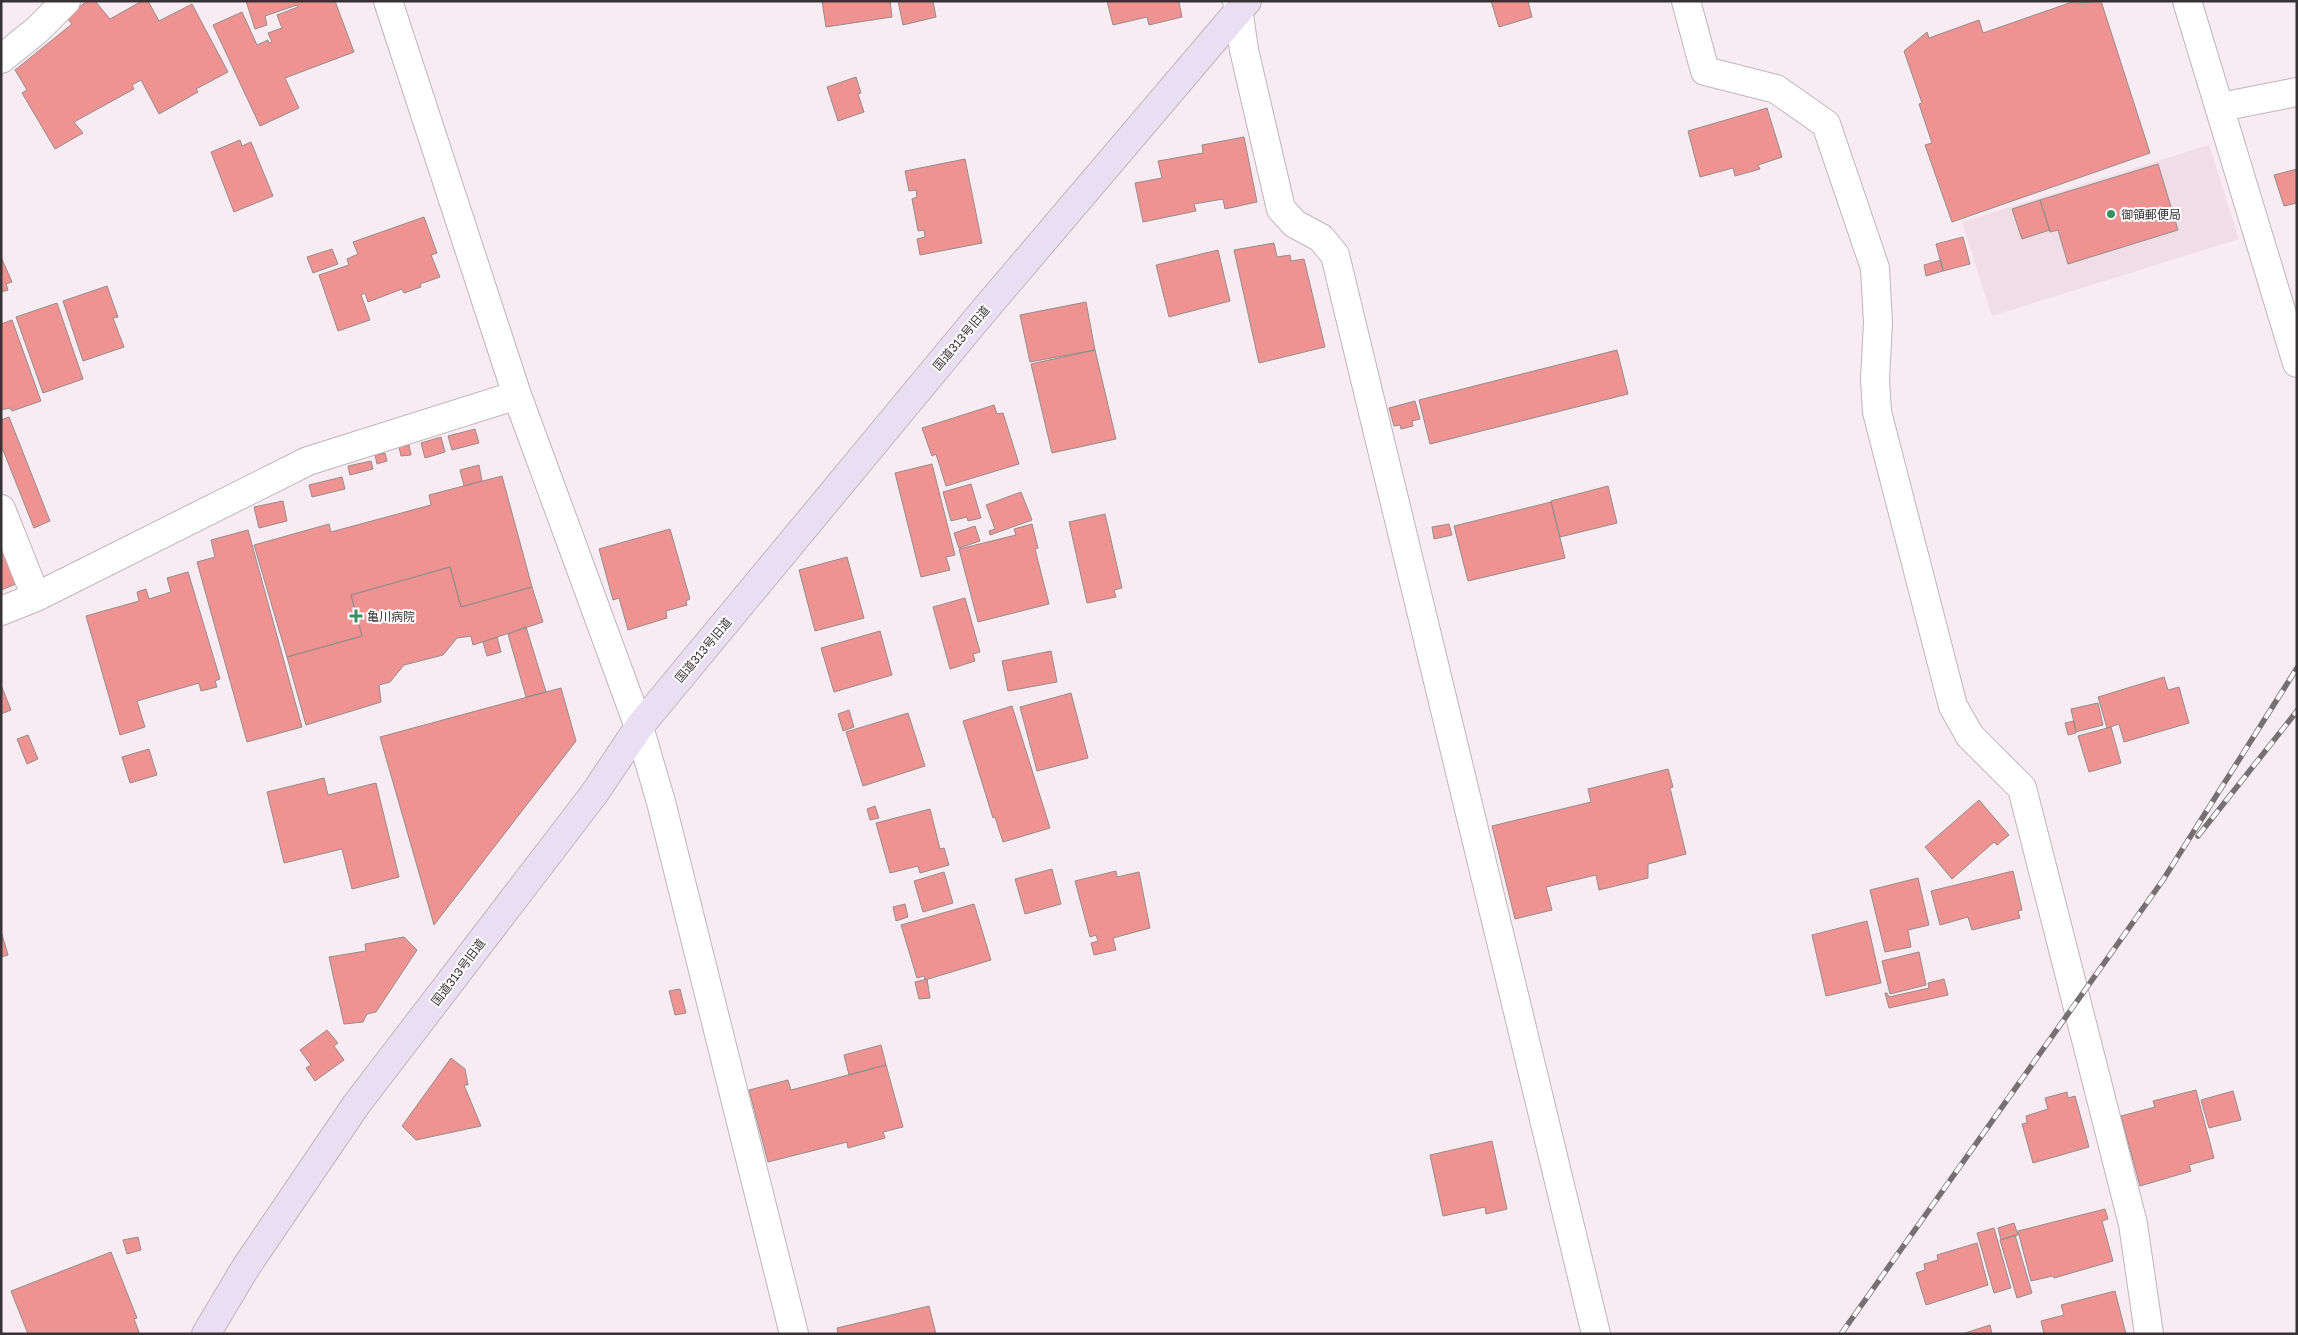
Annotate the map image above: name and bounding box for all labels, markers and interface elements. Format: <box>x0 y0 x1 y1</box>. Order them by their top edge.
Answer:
place label: 御領郵便局 <box>2121 207 2181 222</box>
marker: 御領郵便局 <box>2105 208 2117 220</box>
street label: 国道313号旧道 <box>930 303 992 373</box>
marker: 亀川病院 <box>349 609 363 623</box>
place label: 亀川病院 <box>367 609 415 624</box>
street label: 国道313号旧道 <box>672 615 734 685</box>
street label: 国道313号旧道 <box>428 936 488 1008</box>

